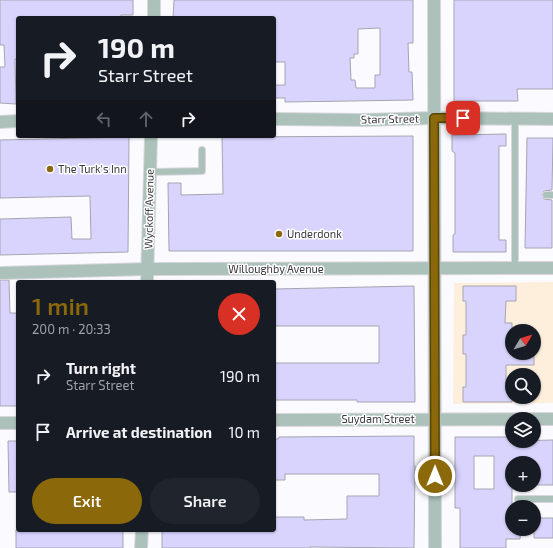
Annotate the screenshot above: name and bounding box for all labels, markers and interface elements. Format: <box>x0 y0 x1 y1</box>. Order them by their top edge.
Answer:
text: 190 m <box>98 30 175 64</box>
icon: right <box>32 32 84 84</box>
text: Starr Street <box>98 64 193 86</box>
pin <box>446 101 480 135</box>
icon: arrive <box>452 107 474 129</box>
icon: left <box>93 108 115 130</box>
icon: ahead <box>135 108 157 130</box>
icon: right <box>177 108 199 130</box>
street label: Starr Street <box>361 111 419 126</box>
place label: The Turk's Inn <box>58 162 127 175</box>
marker: The Turk's Inn <box>45 164 55 174</box>
street label: Wyckoff Avenue <box>141 169 156 249</box>
place label: Underdonk <box>287 227 342 240</box>
marker: Underdonk <box>274 229 284 239</box>
street label: Willoughby Avenue <box>228 262 324 275</box>
text: 1 min <box>32 291 89 320</box>
button: close <box>218 293 260 335</box>
text: 200 m · 20:33 <box>32 321 111 337</box>
north arrow <box>505 324 541 360</box>
map controls <box>505 324 541 536</box>
text: Turn right <box>66 359 136 377</box>
icon: right <box>32 365 54 387</box>
text: 190 m <box>220 367 260 385</box>
button: search <box>505 368 541 404</box>
text: Starr Street <box>66 377 134 393</box>
street label: Suydam Street <box>341 412 415 425</box>
button: layers <box>505 412 541 448</box>
icon: arrive <box>32 421 54 443</box>
text: Arrive at destination <box>66 423 212 441</box>
text: 10 m <box>228 423 260 441</box>
position arrow <box>414 455 456 497</box>
button: + <box>505 456 541 492</box>
button: Exit <box>32 478 142 524</box>
button: Share <box>150 478 260 524</box>
button: − <box>505 500 541 536</box>

